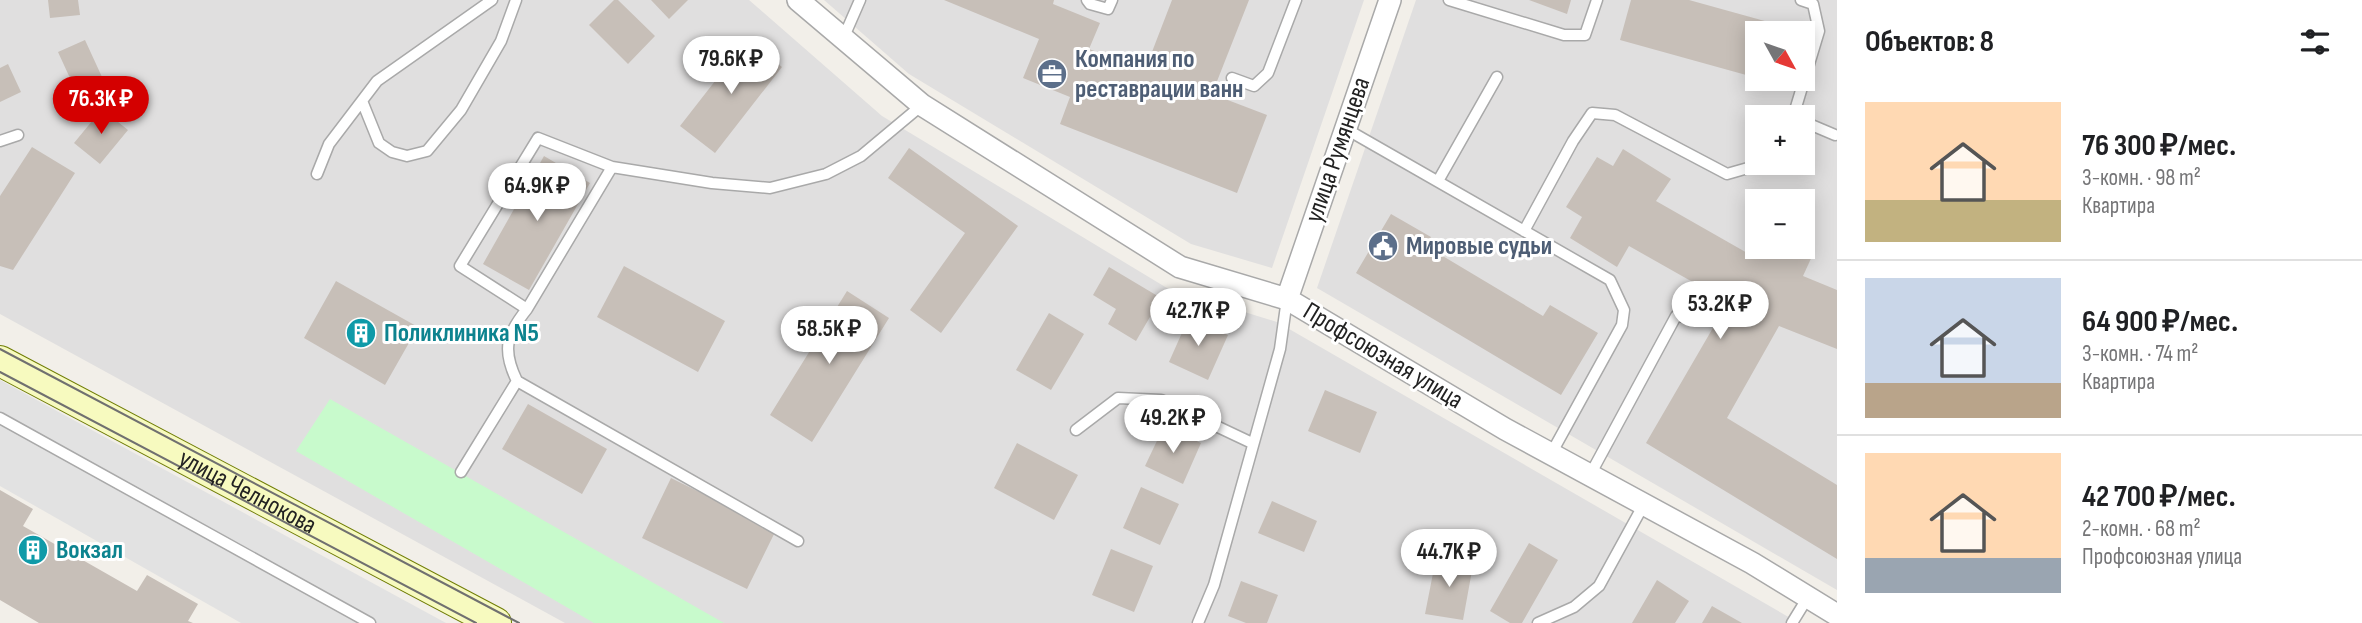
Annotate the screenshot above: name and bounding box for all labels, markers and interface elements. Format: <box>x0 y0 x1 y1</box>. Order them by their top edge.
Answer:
north arrow <box>1745 21 1815 91</box>
map controls <box>1745 21 1815 259</box>
icon: filters <box>2296 23 2334 61</box>
text: Объектов: 8 <box>1865 24 1994 60</box>
pin: 79.6K ₽ <box>666 36 796 96</box>
place label: Компания по реставрации ванн <box>1075 44 1243 105</box>
text: 79.6K ₽ <box>699 45 763 73</box>
office icon: Компания по реставрации ванн <box>1035 57 1069 91</box>
street label: улица Румянцева <box>1299 73 1377 227</box>
pin: 76.3K ₽ <box>36 76 166 136</box>
text: 76.3K ₽ <box>69 85 133 113</box>
button: + <box>1745 105 1815 175</box>
text: 76 300 ₽/мес. <box>2082 128 2236 164</box>
icon: home <box>1921 130 2005 214</box>
pin: 64.9K ₽ <box>472 164 602 223</box>
text: 3-комн. · 98 m² <box>2082 164 2201 192</box>
text: 64.9K ₽ <box>504 172 570 200</box>
button: − <box>1745 189 1815 259</box>
text: Квартира <box>2082 192 2155 220</box>
public building icon: Мировые судьи <box>1366 229 1400 263</box>
place label: Мировые судьи <box>1406 231 1552 262</box>
pin: 53.2K ₽ <box>1655 282 1785 341</box>
pin: 42.7K ₽ <box>1133 288 1263 348</box>
text: 53.2K ₽ <box>1688 290 1752 318</box>
street label: Профсоюзная улица <box>1297 296 1469 416</box>
text: 42.7K ₽ <box>1166 297 1230 325</box>
text: 64 900 ₽/мес. <box>2082 304 2238 340</box>
pin: 58.5K ₽ <box>764 306 894 366</box>
icon: home <box>1921 306 2005 390</box>
text: 58.5K ₽ <box>797 315 861 343</box>
building icon: Поликлиника N5 <box>344 316 378 350</box>
place label: Поликлиника N5 <box>384 318 539 349</box>
text: 3-комн. · 74 m² <box>2082 340 2198 368</box>
text: Квартира <box>2082 368 2155 396</box>
pin: 49.2K ₽ <box>1108 396 1238 455</box>
text: 49.2K ₽ <box>1140 404 1206 432</box>
street label: улица Челнокова <box>174 443 322 541</box>
text: 42 700 ₽/мес. <box>2082 479 2236 515</box>
icon: home <box>1921 481 2005 565</box>
text: 2-комн. · 68 m² <box>2082 515 2201 543</box>
pin: 44.7K ₽ <box>1384 530 1514 589</box>
building icon: Вокзал <box>16 533 50 567</box>
place label: Вокзал <box>56 535 123 566</box>
text: 44.7K ₽ <box>1417 538 1481 566</box>
text: Профсоюзная улица <box>2082 543 2242 571</box>

